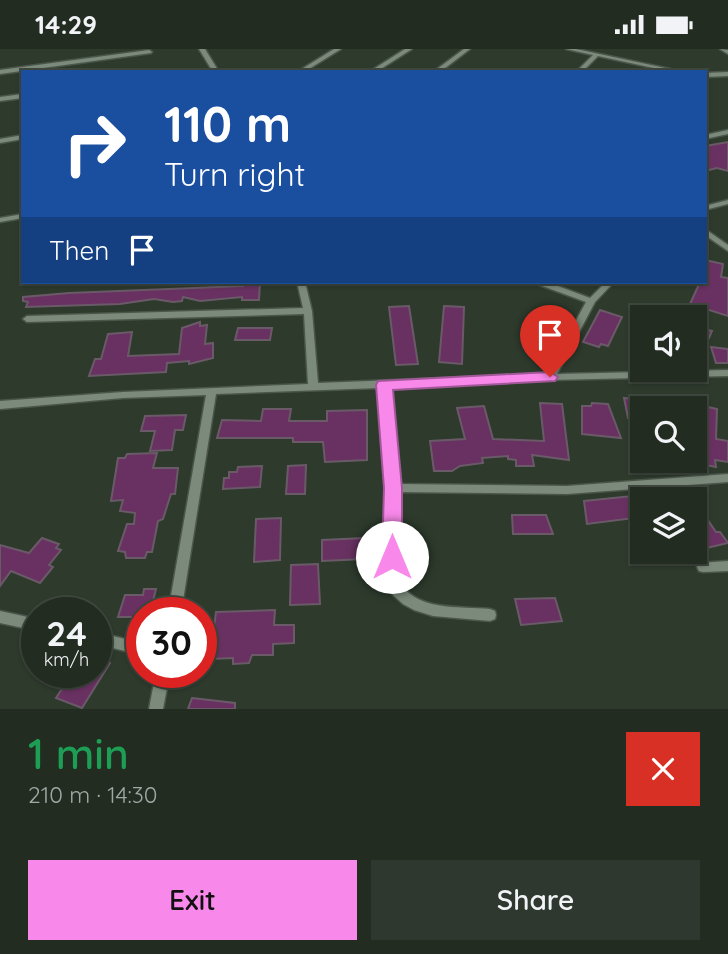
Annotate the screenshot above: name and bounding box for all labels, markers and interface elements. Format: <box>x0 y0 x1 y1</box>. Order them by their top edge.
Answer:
text: 14:29 <box>35 8 97 41</box>
text: 110 m <box>164 93 291 154</box>
icon: right <box>49 98 140 189</box>
text: Turn right <box>164 154 305 194</box>
icon: arrive <box>123 231 161 269</box>
text: Then <box>49 234 109 267</box>
pin <box>520 305 580 377</box>
map controls <box>630 305 707 564</box>
button: sound <box>630 305 707 382</box>
icon: arrive <box>531 316 569 354</box>
button: search <box>630 396 707 473</box>
button: layers <box>630 487 707 564</box>
position arrow <box>355 520 429 594</box>
speed limit sign: 30 <box>126 597 217 688</box>
text: 24 <box>46 611 87 655</box>
text: km/h <box>44 648 89 671</box>
text: 1 min <box>28 727 129 780</box>
button: close <box>626 732 700 806</box>
text: 210 m · 14:30 <box>28 780 158 809</box>
button: Exit <box>28 860 357 940</box>
button: Share <box>371 860 700 940</box>

